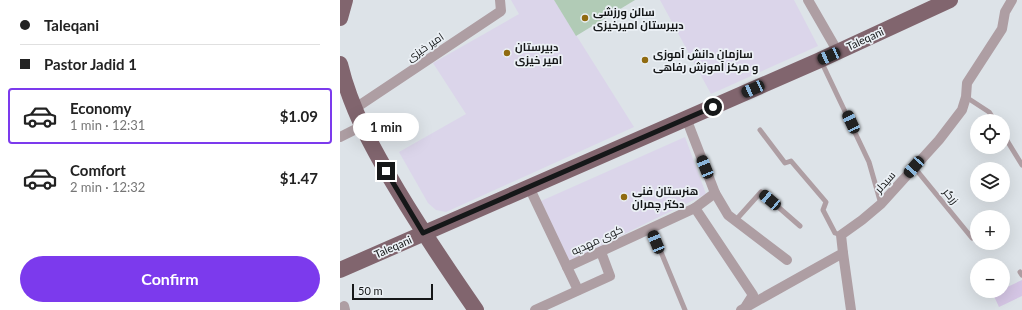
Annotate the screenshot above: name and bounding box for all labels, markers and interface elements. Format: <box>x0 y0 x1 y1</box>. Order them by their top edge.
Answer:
place label: سالن ورزشی دبیرستان امیرخیزی <box>593 5 684 32</box>
marker: سالن ورزشی دبیرستان امیرخیزی <box>580 13 590 23</box>
text: Taleqani <box>44 16 99 34</box>
street label: Taleqani <box>844 24 886 53</box>
street label: امیر خیزی <box>404 29 446 65</box>
place label: دبیرستان امیر خیزی <box>515 40 562 67</box>
car <box>816 46 842 66</box>
place label: سازمان دانش آموزی و مرکز آموزش رفاهی <box>653 47 758 75</box>
marker: دبیرستان امیر خیزی <box>502 48 512 58</box>
text: Pastor Jadid 1 <box>44 55 137 73</box>
marker: سازمان دانش آموزی و مرکز آموزش رفاهی <box>640 55 650 65</box>
car <box>740 79 766 99</box>
icon: car <box>22 98 58 134</box>
route start <box>704 98 722 116</box>
text: Economy <box>70 99 131 117</box>
text: $1.09 <box>280 107 318 125</box>
car <box>840 109 862 135</box>
callout: 1 min <box>353 113 419 141</box>
map controls <box>970 114 1010 298</box>
button: locate <box>970 114 1010 154</box>
text: 1 min · 12:31 <box>70 117 145 133</box>
text: 1 min <box>370 119 402 135</box>
car <box>695 154 715 180</box>
car <box>902 154 926 180</box>
icon: car <box>22 160 58 196</box>
text: Comfort <box>70 161 126 179</box>
route end <box>377 162 395 180</box>
button: layers <box>970 162 1010 202</box>
street label: سیدلر <box>871 168 898 197</box>
text: $1.47 <box>280 169 318 187</box>
text: 2 min · 12:32 <box>70 179 145 195</box>
place label: هنرستان فنی دکتر چمران <box>632 184 698 213</box>
street label: زرگر <box>940 184 962 207</box>
car <box>757 188 783 212</box>
marker: هنرستان فنی دکتر چمران <box>619 192 629 202</box>
button: + <box>970 210 1010 250</box>
street label: کوی ‌‌‌مهدیه <box>569 222 625 258</box>
car <box>646 229 666 255</box>
street label: Taleqani <box>372 232 414 261</box>
button: Confirm <box>20 256 320 302</box>
button: − <box>970 258 1010 298</box>
scale bar <box>352 282 433 301</box>
text: 50 m <box>358 284 383 297</box>

